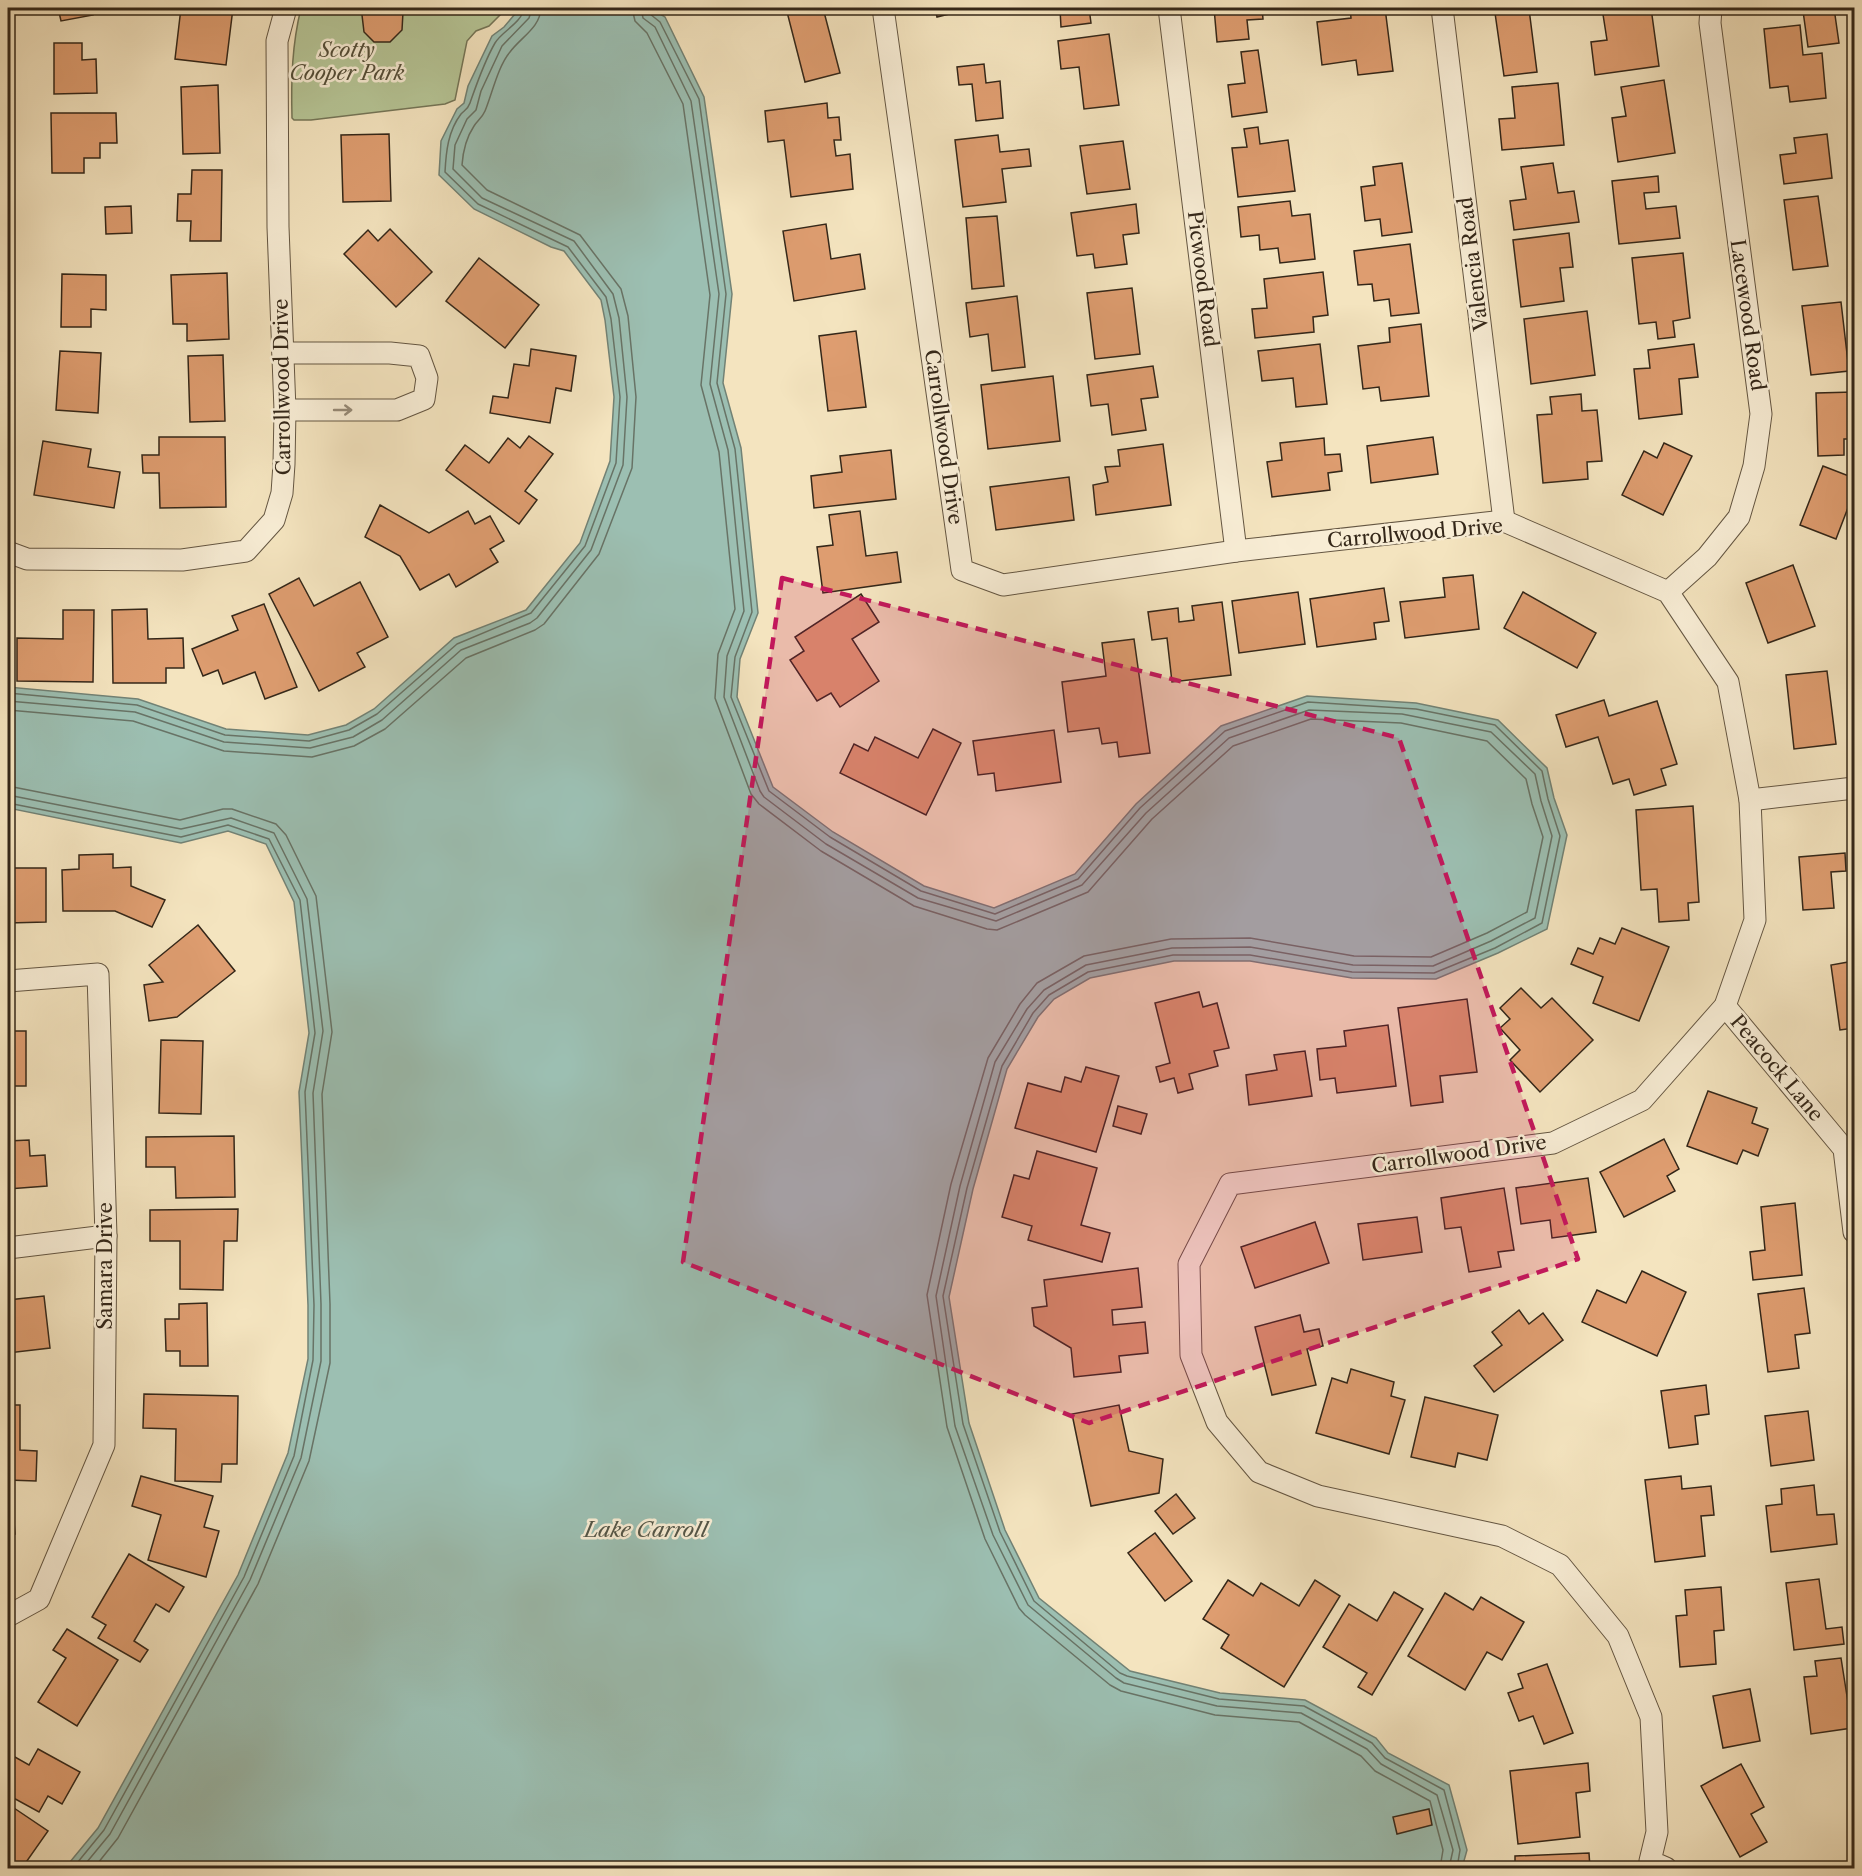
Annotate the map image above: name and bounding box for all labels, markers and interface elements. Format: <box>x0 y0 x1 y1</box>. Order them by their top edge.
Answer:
park label: Scotty Cooper Park <box>290 38 405 85</box>
street label: Valencia Road <box>1453 196 1493 333</box>
street label: Picwood Road <box>1183 209 1223 349</box>
street label: Lacewood Road <box>1726 238 1770 392</box>
street label: Carrollwood Drive <box>268 299 296 475</box>
street label: Carrollwood Drive <box>920 348 968 526</box>
one-way arrow <box>333 404 353 416</box>
street label: Carrollwood Drive <box>1326 513 1504 553</box>
street label: Peacock Lane <box>1726 1010 1828 1126</box>
street label: Carrollwood Drive <box>1370 1130 1548 1178</box>
street label: Samara Drive <box>93 1202 117 1330</box>
water label: Lake Carroll <box>582 1517 710 1542</box>

